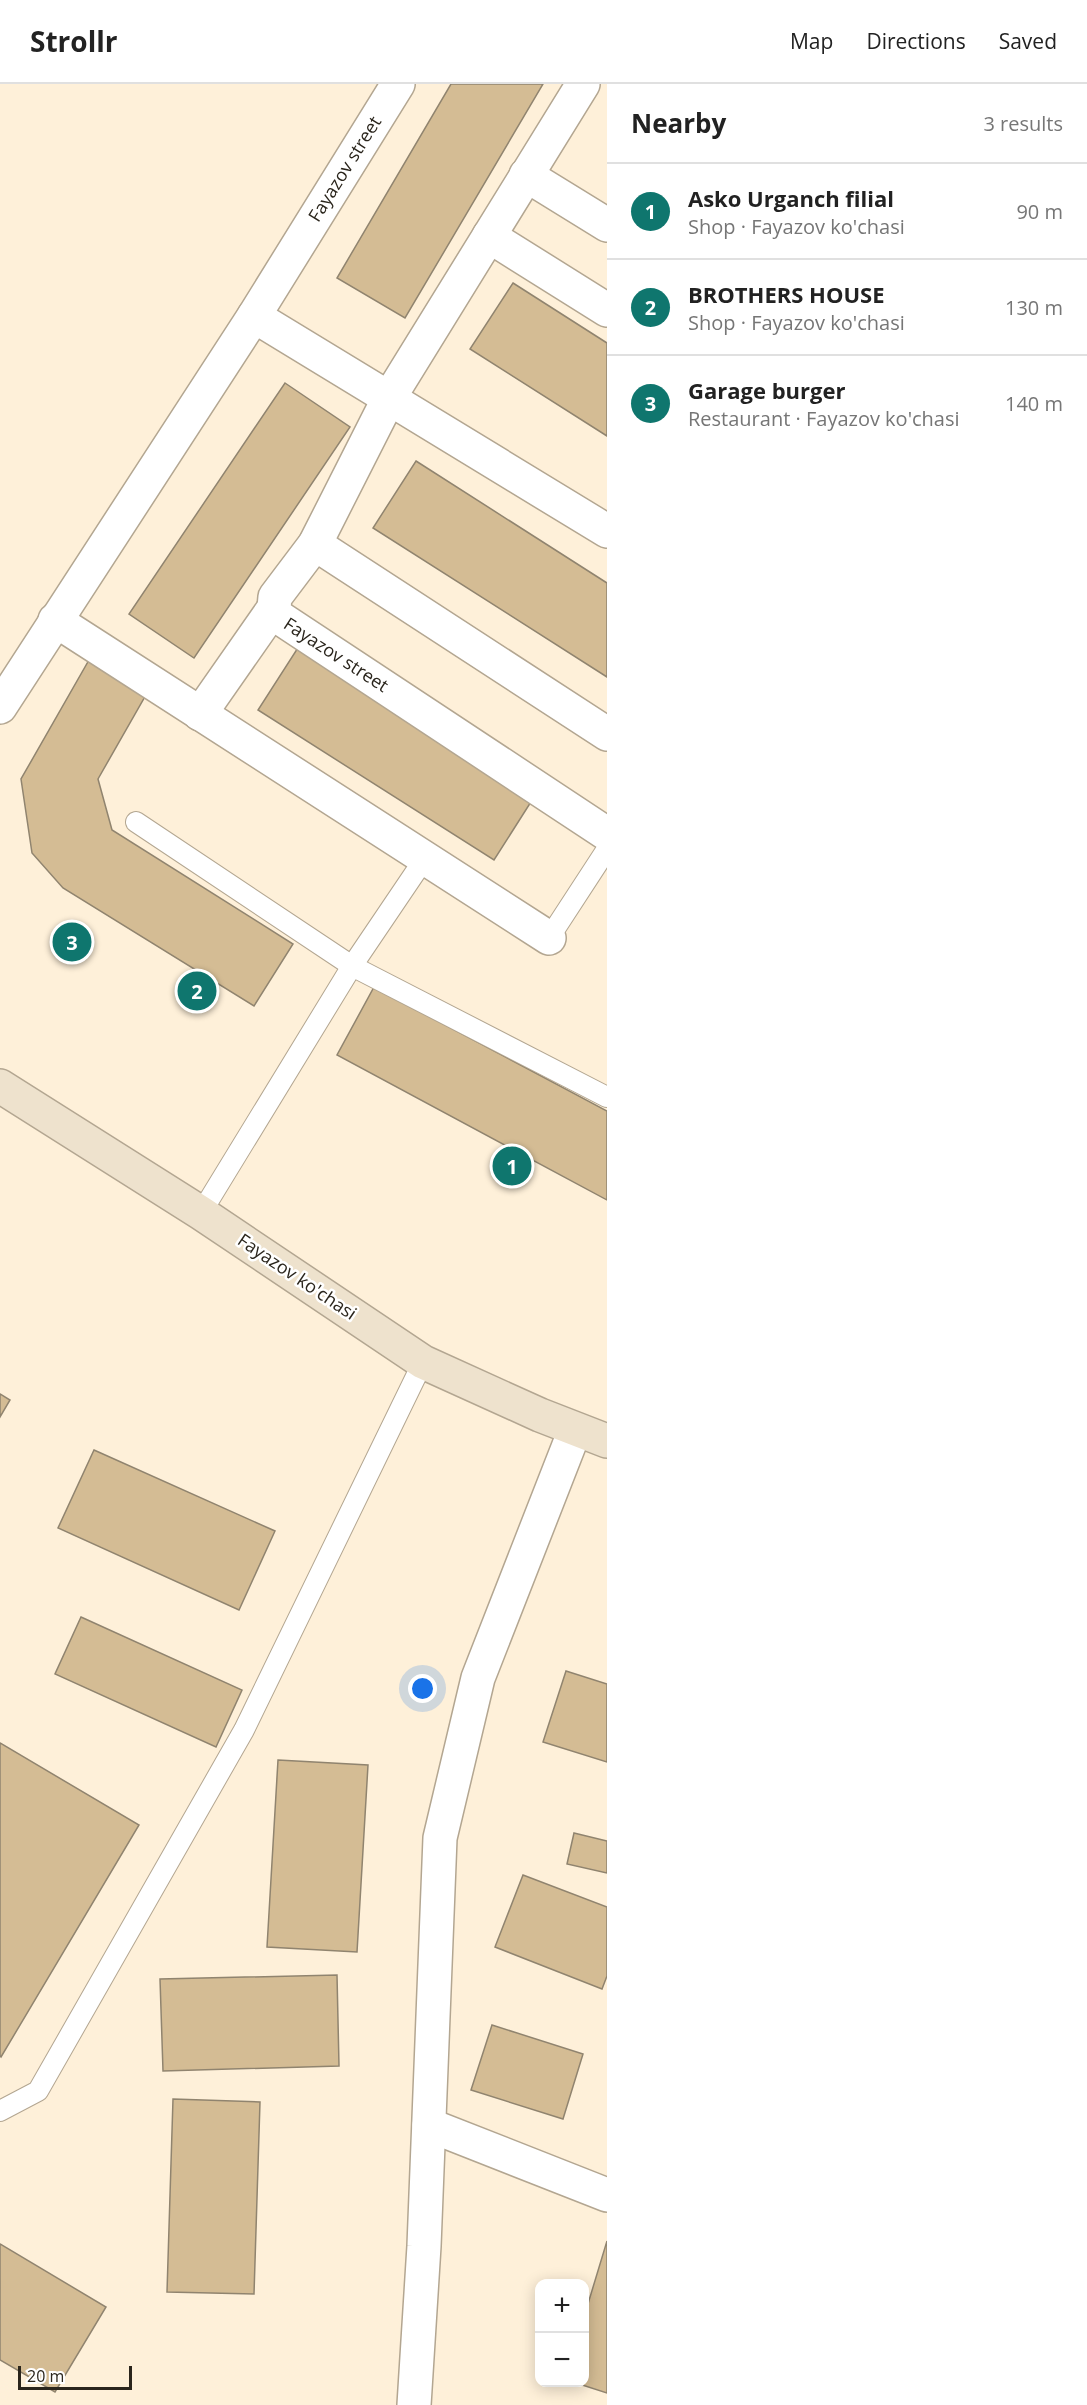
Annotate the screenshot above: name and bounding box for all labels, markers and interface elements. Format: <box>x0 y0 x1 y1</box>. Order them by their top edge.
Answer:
text: Strollr <box>30 22 117 60</box>
text: Map <box>790 27 833 55</box>
text: Directions <box>866 27 966 55</box>
text: Saved <box>999 27 1057 55</box>
text: Nearby <box>631 105 726 141</box>
text: 3 results <box>983 110 1063 137</box>
street label: Fayazov street <box>302 111 386 226</box>
text: Asko Urganch filial <box>688 183 894 213</box>
text: 1 <box>645 198 656 225</box>
text: 90 m <box>1016 198 1063 225</box>
text: Shop · Fayazov ko'chasi <box>688 213 905 240</box>
text: BROTHERS HOUSE <box>688 279 884 309</box>
text: 2 <box>645 294 656 321</box>
text: 130 m <box>1005 294 1063 321</box>
text: Shop · Fayazov ko'chasi <box>688 309 905 336</box>
text: Garage burger <box>688 375 845 405</box>
text: 3 <box>645 390 656 417</box>
text: 140 m <box>1005 390 1063 417</box>
text: Restaurant · Fayazov ko'chasi <box>688 405 960 432</box>
street label: Fayazov street <box>280 611 393 697</box>
pin: 3 <box>52 920 92 964</box>
pin: 2 <box>178 968 216 1014</box>
pin: 1 <box>492 1144 532 1188</box>
street label: Fayazov ko'chasi <box>234 1228 362 1325</box>
your location <box>408 1674 437 1703</box>
map controls <box>535 2279 589 2387</box>
button: + <box>535 2279 589 2333</box>
button: − <box>535 2333 589 2387</box>
scale bar <box>18 2363 132 2390</box>
text: 20 m <box>27 2365 64 2387</box>

